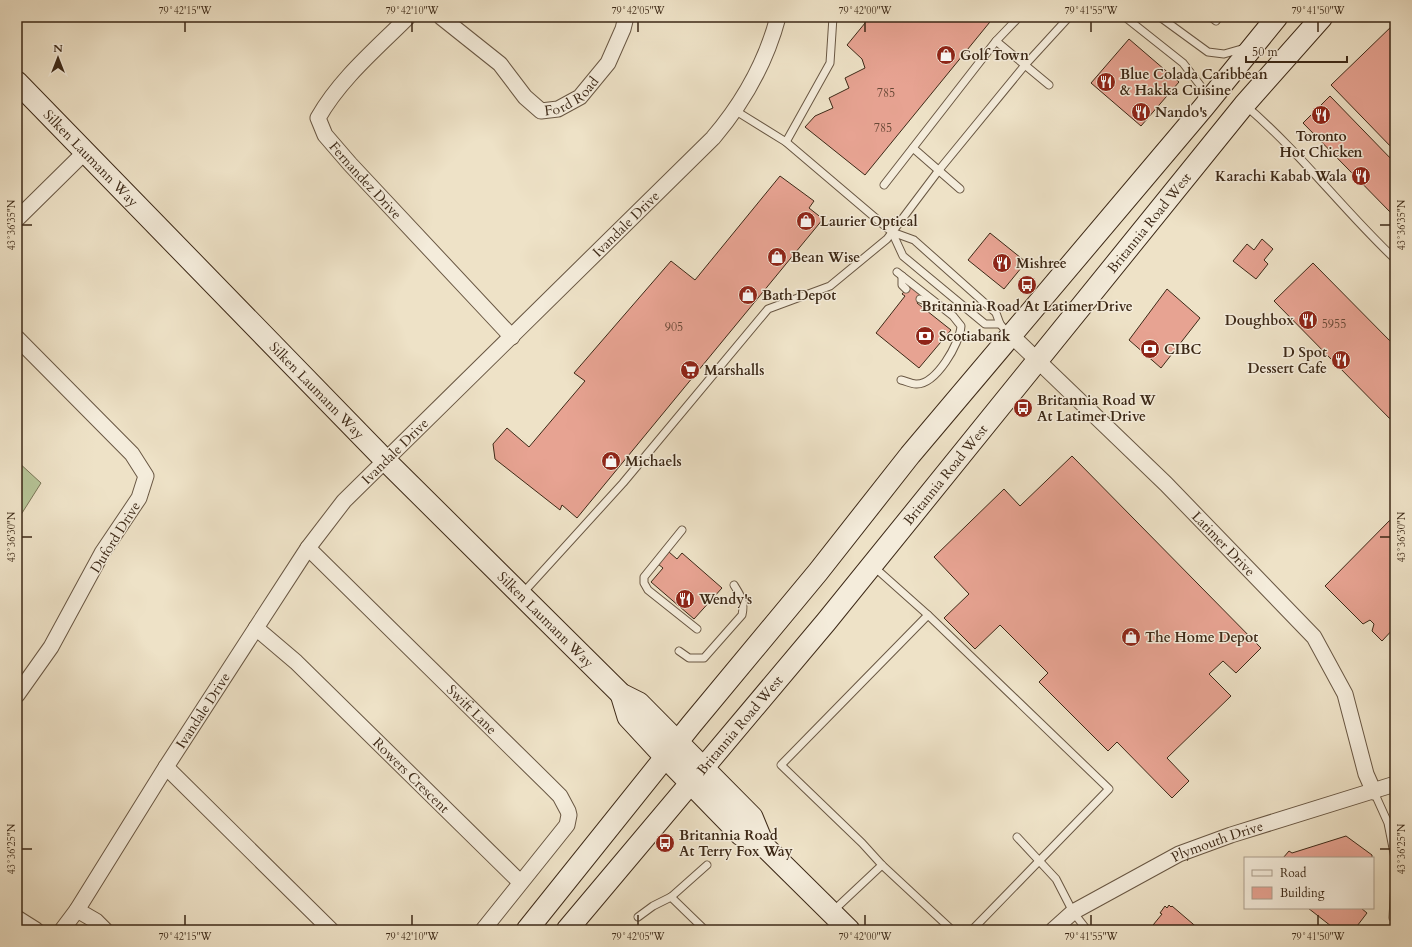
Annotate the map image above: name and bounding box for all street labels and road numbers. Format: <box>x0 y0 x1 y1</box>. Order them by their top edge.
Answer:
street label: Ford Road <box>543 72 603 121</box>
street label: Silken Laumann Way <box>39 105 143 212</box>
street label: Fernandez Drive <box>325 138 406 224</box>
street label: Britannia Road West <box>1103 168 1196 277</box>
street label: Ivandale Drive <box>589 187 664 261</box>
street label: Silken Laumann Way <box>265 338 369 444</box>
street label: Ivandale Drive <box>358 414 433 489</box>
street label: Britannia Road West <box>899 420 992 529</box>
street label: Duford Drive <box>86 498 145 577</box>
street label: Latimer Drive <box>1187 507 1259 581</box>
street label: Silken Laumann Way <box>493 568 598 672</box>
street label: Ivandale Drive <box>172 669 235 752</box>
street label: Britannia Road West <box>693 671 787 779</box>
street label: Swift Lane <box>442 681 501 739</box>
street label: Rowers Crescent <box>368 734 454 818</box>
street label: Plymouth Drive <box>1168 817 1265 867</box>

